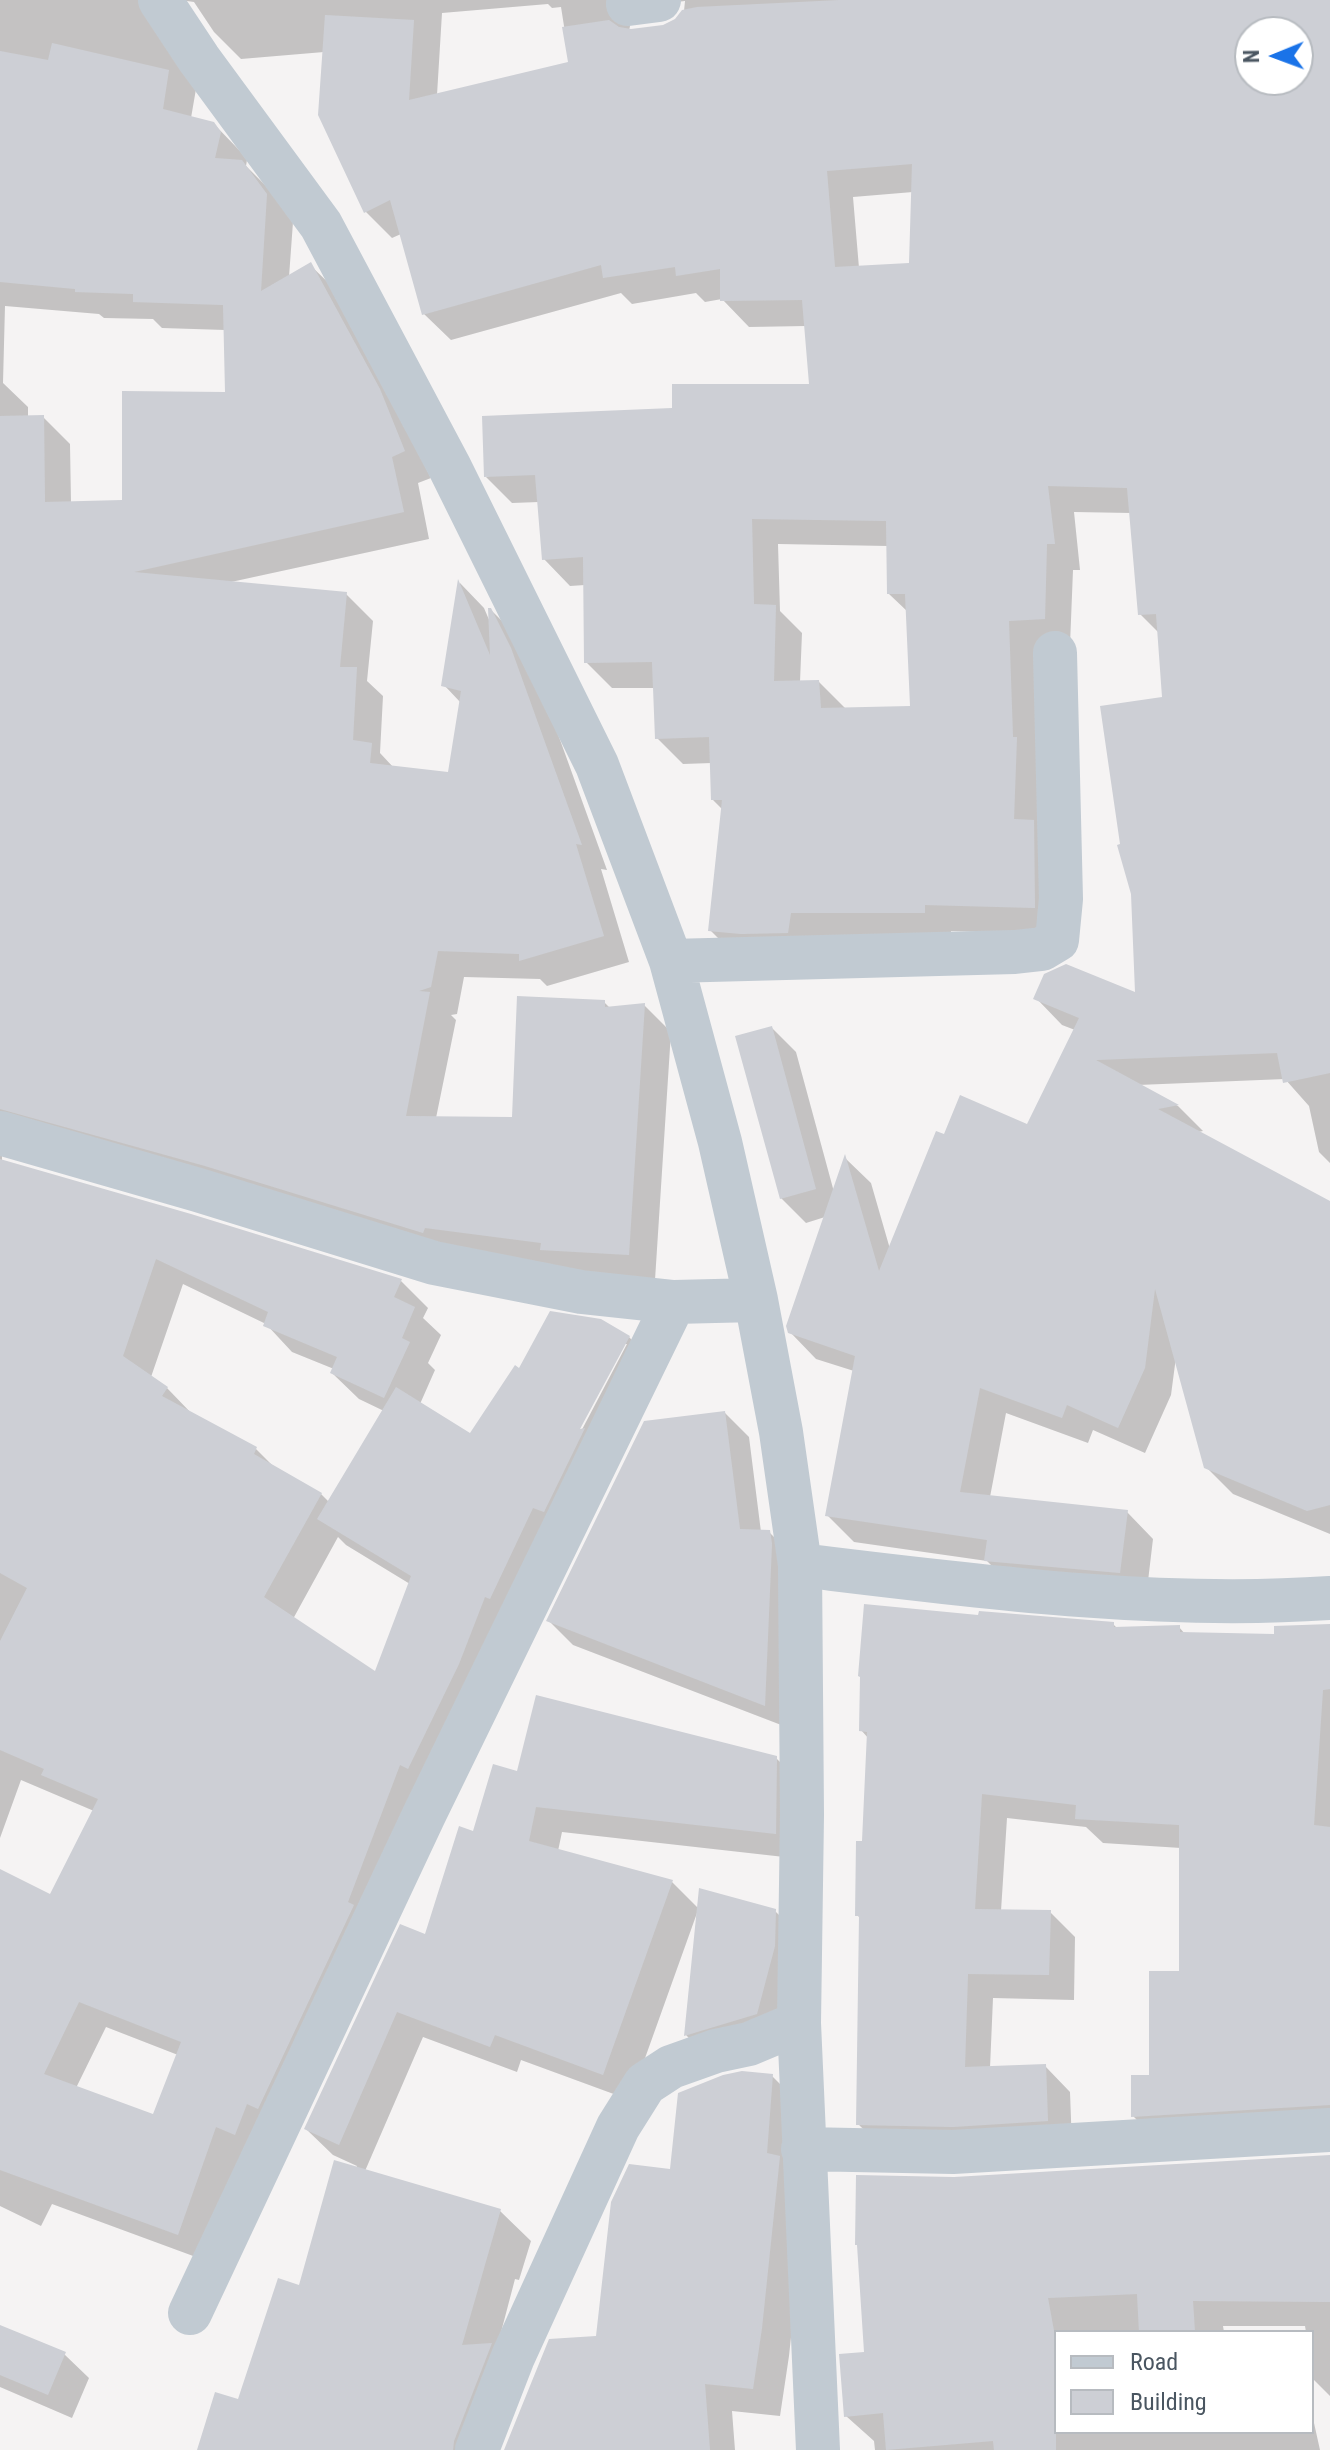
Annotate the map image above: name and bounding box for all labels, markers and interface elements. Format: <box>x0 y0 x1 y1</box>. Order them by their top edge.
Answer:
north arrow <box>1234 16 1314 96</box>
text: N <box>1239 49 1264 63</box>
legend <box>1054 2330 1314 2434</box>
text: Road <box>1130 2348 1178 2376</box>
text: Building <box>1130 2388 1207 2416</box>

